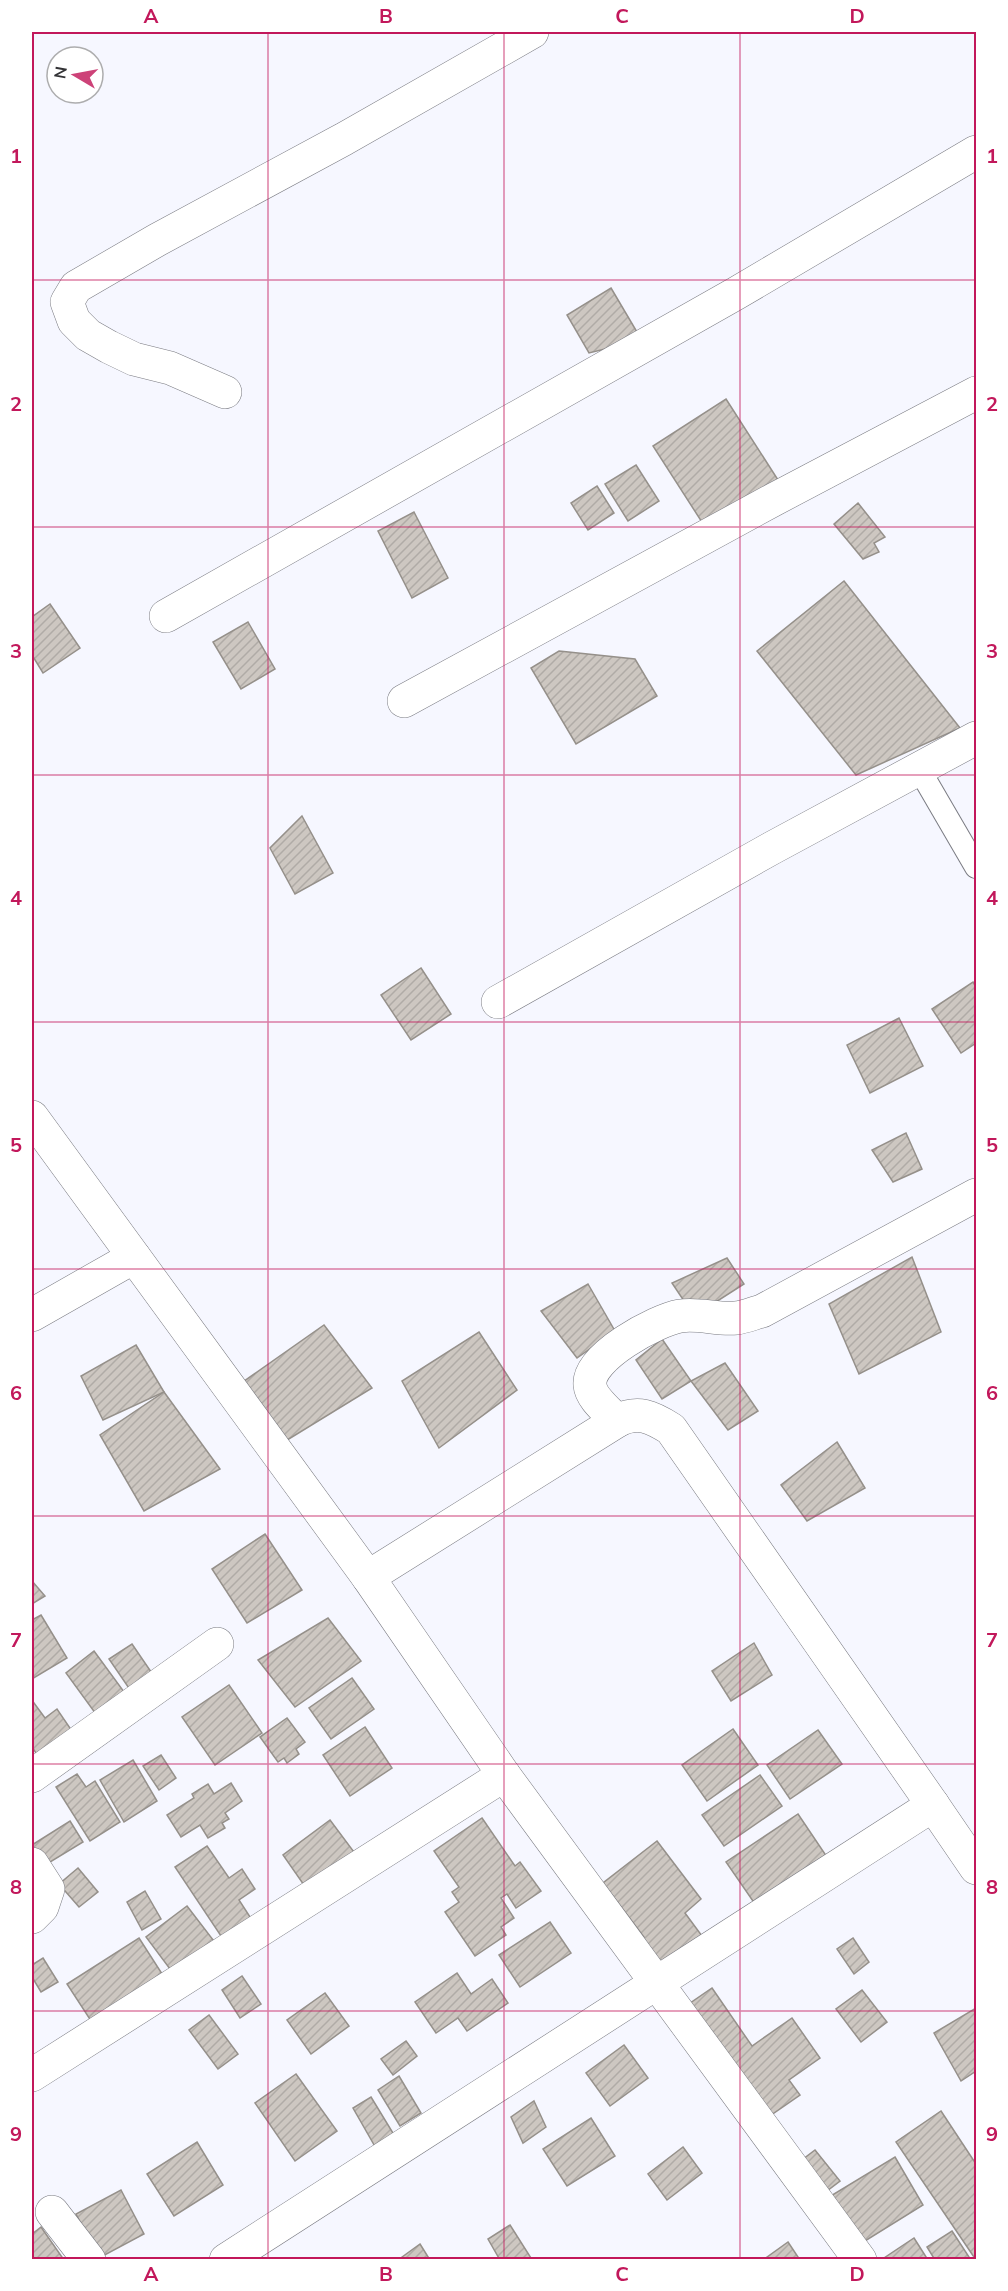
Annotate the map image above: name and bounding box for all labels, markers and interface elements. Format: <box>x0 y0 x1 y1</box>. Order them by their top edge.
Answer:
text: A <box>144 3 159 28</box>
text: B <box>379 3 393 28</box>
text: C <box>615 3 629 28</box>
text: D <box>849 3 865 28</box>
north arrow <box>45 45 105 105</box>
text: N <box>49 65 71 80</box>
text: 1 <box>10 143 22 168</box>
text: 1 <box>986 143 998 168</box>
text: 2 <box>10 391 22 416</box>
text: 2 <box>986 391 998 416</box>
text: 3 <box>10 638 22 663</box>
text: 3 <box>986 638 998 663</box>
text: 4 <box>10 885 22 910</box>
text: 4 <box>986 885 998 910</box>
text: 5 <box>10 1132 22 1157</box>
text: 5 <box>986 1132 998 1157</box>
text: 6 <box>10 1380 22 1405</box>
text: 6 <box>986 1380 998 1405</box>
text: 7 <box>10 1627 22 1652</box>
text: 7 <box>986 1627 998 1652</box>
text: 8 <box>10 1874 22 1899</box>
text: 8 <box>986 1874 998 1899</box>
text: 9 <box>10 2121 22 2146</box>
text: 9 <box>986 2121 998 2146</box>
text: A <box>144 2261 159 2286</box>
text: B <box>379 2261 393 2286</box>
text: C <box>615 2261 629 2286</box>
text: D <box>849 2261 865 2286</box>

